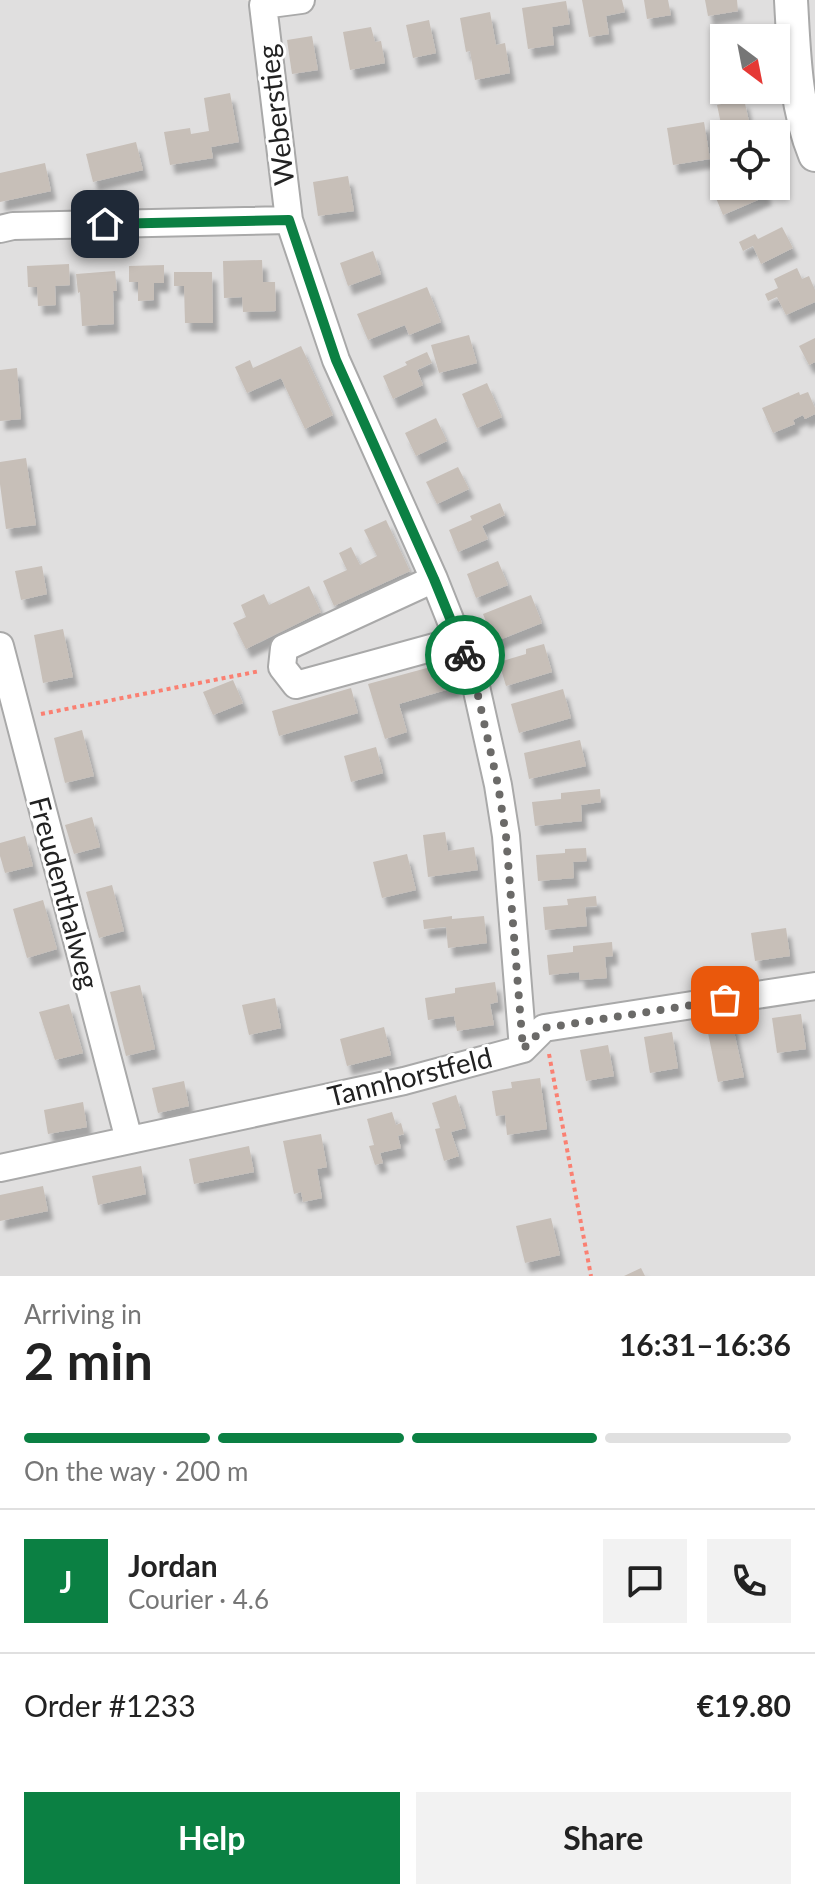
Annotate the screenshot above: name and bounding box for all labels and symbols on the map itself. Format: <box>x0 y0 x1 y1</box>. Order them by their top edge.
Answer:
north arrow <box>710 24 790 104</box>
street label: Weberstieg <box>250 43 301 187</box>
pin <box>71 190 139 258</box>
courier <box>425 615 505 695</box>
street label: Freudenthalweg <box>23 793 107 993</box>
pin <box>691 966 759 1034</box>
street label: Tannhorstfeld <box>324 1039 495 1113</box>

